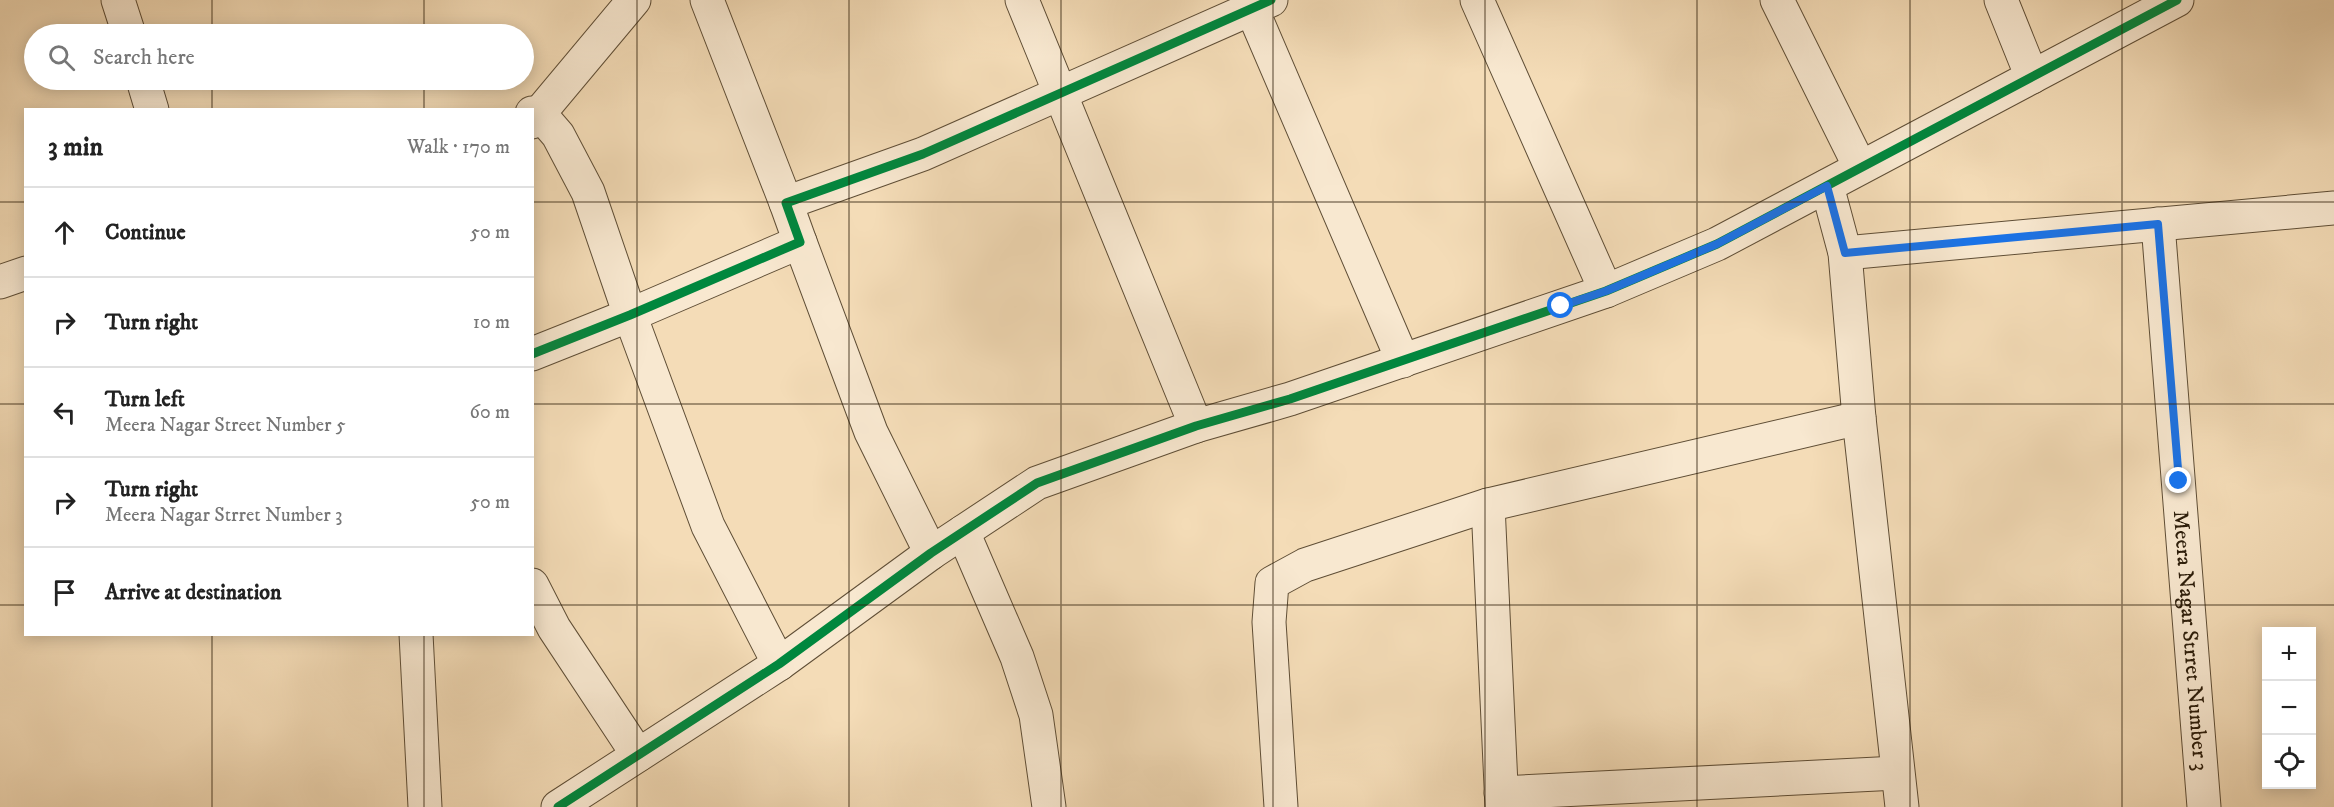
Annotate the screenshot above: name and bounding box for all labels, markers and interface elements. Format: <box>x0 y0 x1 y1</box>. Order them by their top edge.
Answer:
search box <box>24 24 534 90</box>
icon: search <box>45 41 78 74</box>
text: Search here <box>93 44 195 71</box>
text: 3 min <box>48 131 103 164</box>
text: Walk · 170 m <box>407 135 510 160</box>
icon: ahead <box>48 216 81 249</box>
text: Continue <box>105 219 186 246</box>
text: 50 m <box>470 220 510 245</box>
route start <box>1547 292 1573 318</box>
icon: right <box>48 306 81 339</box>
text: Turn right <box>105 309 198 336</box>
text: 10 m <box>473 310 510 335</box>
text: Turn left <box>105 386 185 413</box>
icon: left <box>48 396 81 429</box>
text: 60 m <box>470 400 510 425</box>
text: Meera Nagar Street Number 5 <box>105 413 346 438</box>
route end <box>2165 467 2191 493</box>
text: Turn right <box>105 476 198 503</box>
icon: right <box>48 486 81 519</box>
text: 50 m <box>470 490 510 515</box>
text: Meera Nagar Strret Number 3 <box>105 503 342 528</box>
street label: Meera Nagar Strret Number 3 <box>2167 509 2215 772</box>
icon: arrive <box>48 576 81 609</box>
text: Arrive at destination <box>105 579 282 606</box>
map controls <box>2262 627 2316 789</box>
button: + <box>2262 627 2316 681</box>
button: − <box>2262 681 2316 735</box>
button: locate <box>2262 735 2316 789</box>

